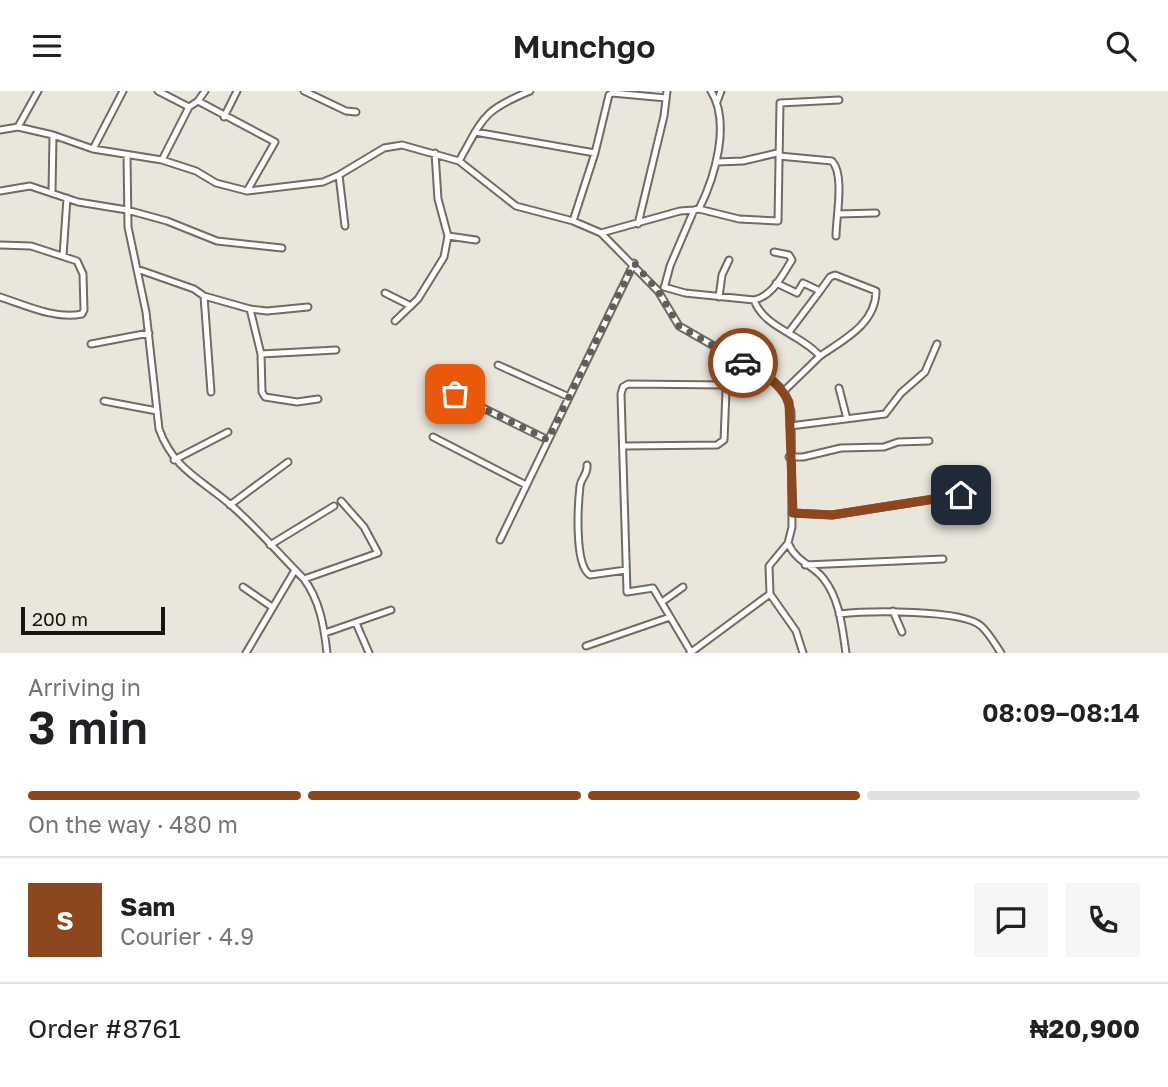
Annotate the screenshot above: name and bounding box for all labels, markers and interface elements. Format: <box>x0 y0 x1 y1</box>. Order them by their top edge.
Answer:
icon: menu <box>28 27 66 65</box>
text: Munchgo <box>513 27 655 65</box>
icon: search <box>1102 27 1140 65</box>
courier <box>708 328 778 398</box>
icon: car <box>724 344 762 382</box>
pin <box>425 364 485 424</box>
icon: bag <box>436 375 474 413</box>
pin <box>931 465 991 525</box>
icon: home <box>942 476 980 514</box>
scale bar <box>21 604 164 636</box>
text: 200 m <box>32 607 88 630</box>
text: Arriving in <box>28 673 141 701</box>
text: 08:09–08:14 <box>982 697 1140 728</box>
text: 3 min <box>28 699 148 754</box>
text: On the way · 480 m <box>28 810 238 838</box>
button: chat <box>974 883 1048 957</box>
button: phone <box>1066 883 1140 957</box>
text: Sam <box>120 891 175 922</box>
text: S <box>56 905 74 936</box>
text: Courier · 4.9 <box>120 922 254 950</box>
text: Order #8761 <box>28 1013 181 1044</box>
text: ₦20,900 <box>1030 1013 1140 1044</box>

